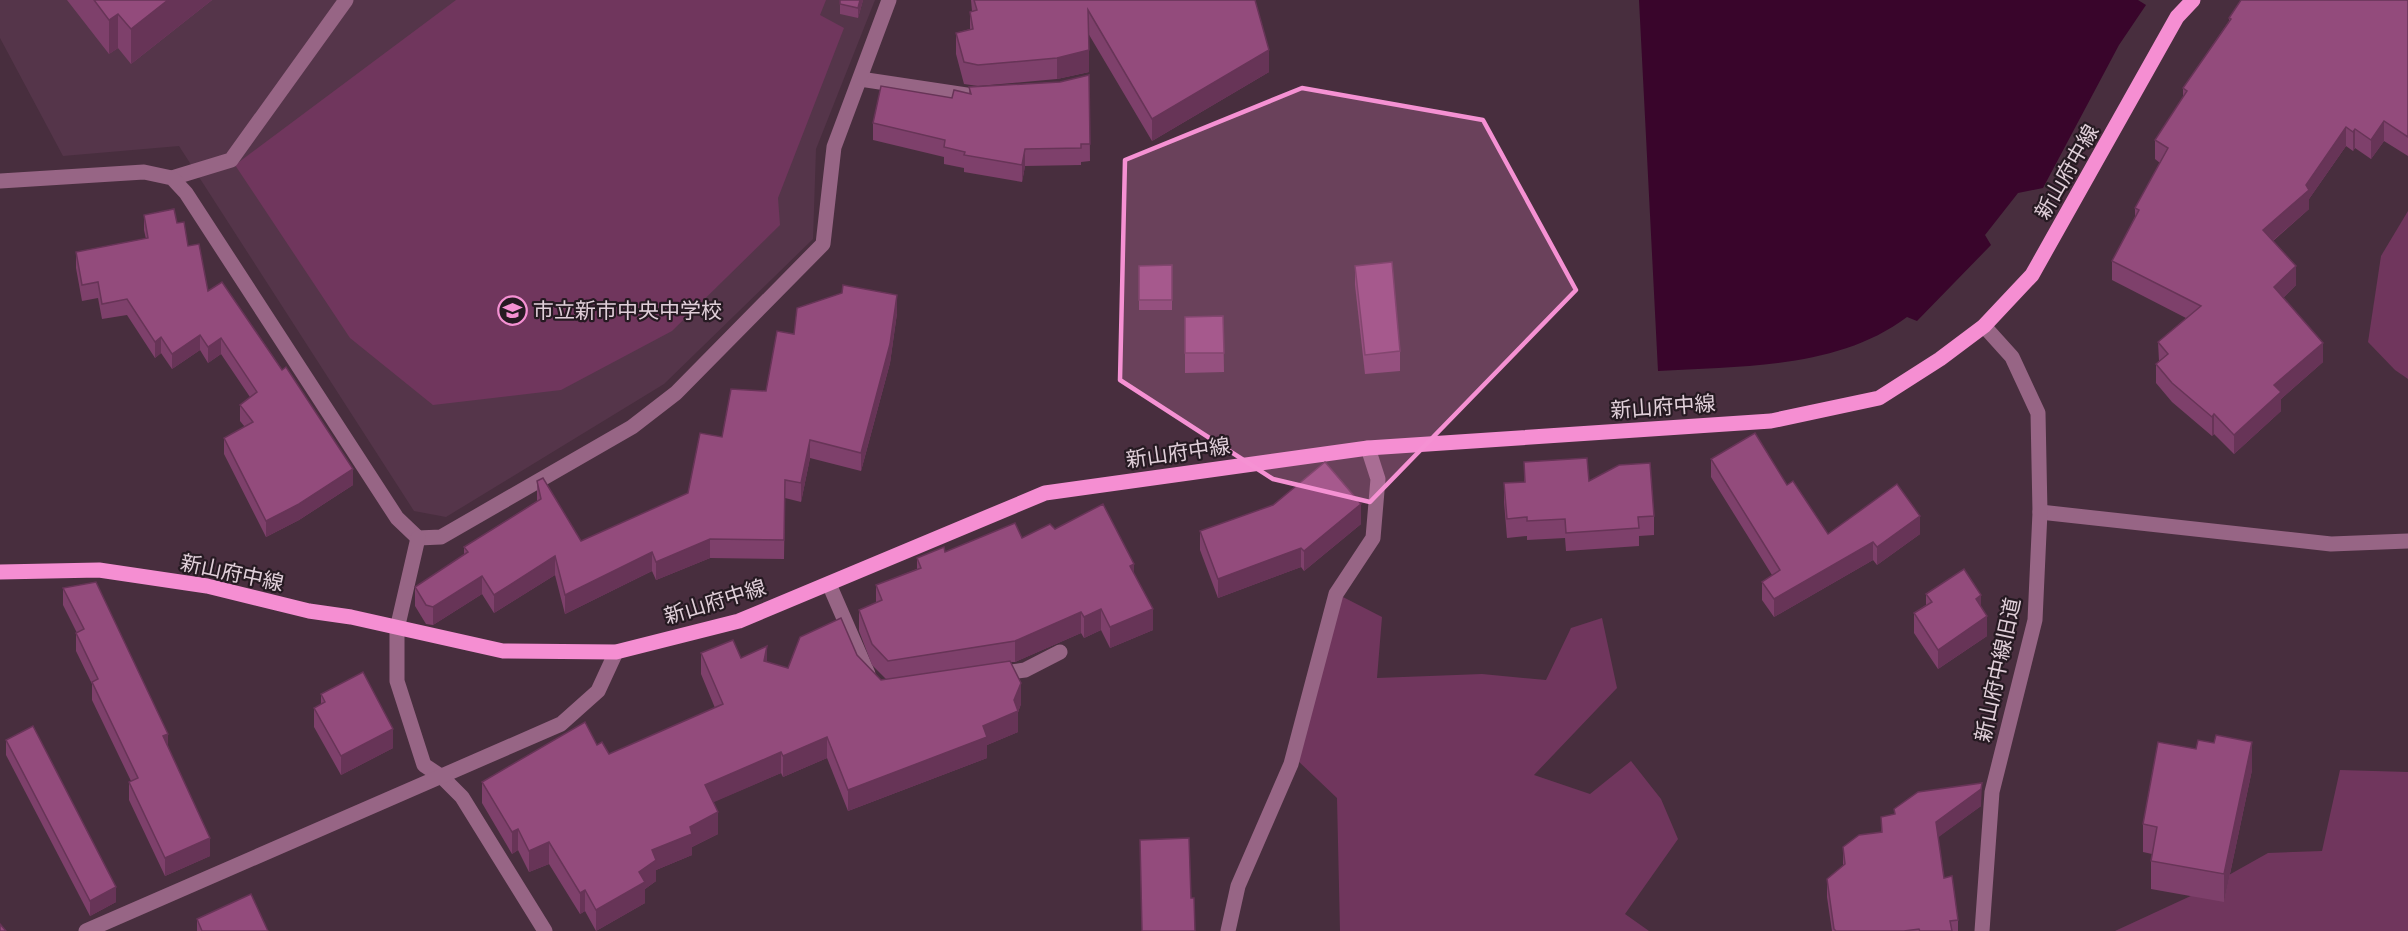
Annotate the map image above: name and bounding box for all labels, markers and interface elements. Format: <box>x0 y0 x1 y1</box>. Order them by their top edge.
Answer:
street label: 新山府中線 <box>2030 121 2104 223</box>
school or university icon: 市立新市中央中学校 <box>496 295 528 327</box>
place label: 市立新市中央中学校 <box>533 299 722 323</box>
street label: 新山府中線 <box>1610 391 1716 423</box>
street label: 新山府中線 <box>1124 434 1232 472</box>
street label: 新山府中線 <box>178 550 286 596</box>
street label: 新山府中線 <box>661 575 769 629</box>
street label: 新山府中線旧道 <box>1971 596 2025 744</box>

